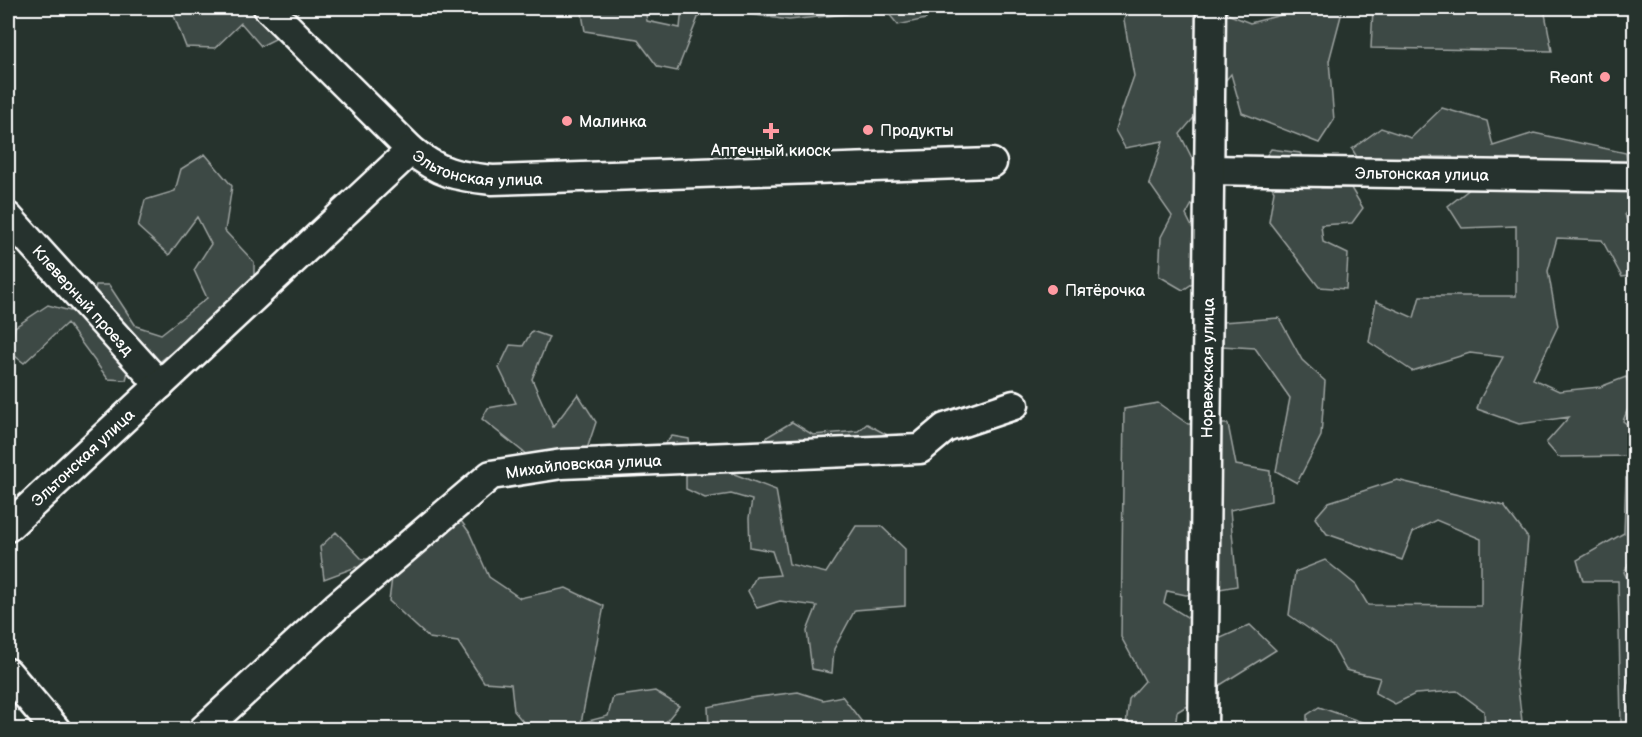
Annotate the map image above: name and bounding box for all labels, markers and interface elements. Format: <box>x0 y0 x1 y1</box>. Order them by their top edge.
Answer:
place label: Reant <box>1549 69 1593 88</box>
marker: Reant <box>1598 70 1612 84</box>
place label: Малинка <box>579 113 647 132</box>
marker: Малинка <box>560 114 574 128</box>
place label: Продукты <box>880 122 953 141</box>
marker: Продукты <box>861 123 875 137</box>
marker: Аптечный киоск <box>764 124 778 138</box>
place label: Аптечный киоск <box>710 142 831 161</box>
street label: Эльтонская улица <box>408 146 543 191</box>
street label: Эльтонская улица <box>1355 164 1490 186</box>
street label: Клеверный проезд <box>27 242 137 360</box>
place label: Пятёрочка <box>1065 282 1146 301</box>
marker: Пятёрочка <box>1046 283 1060 297</box>
street label: Норвежская улица <box>1198 297 1219 438</box>
street label: Эльтонская улица <box>28 405 139 511</box>
street label: Михайловская улица <box>504 452 663 484</box>

